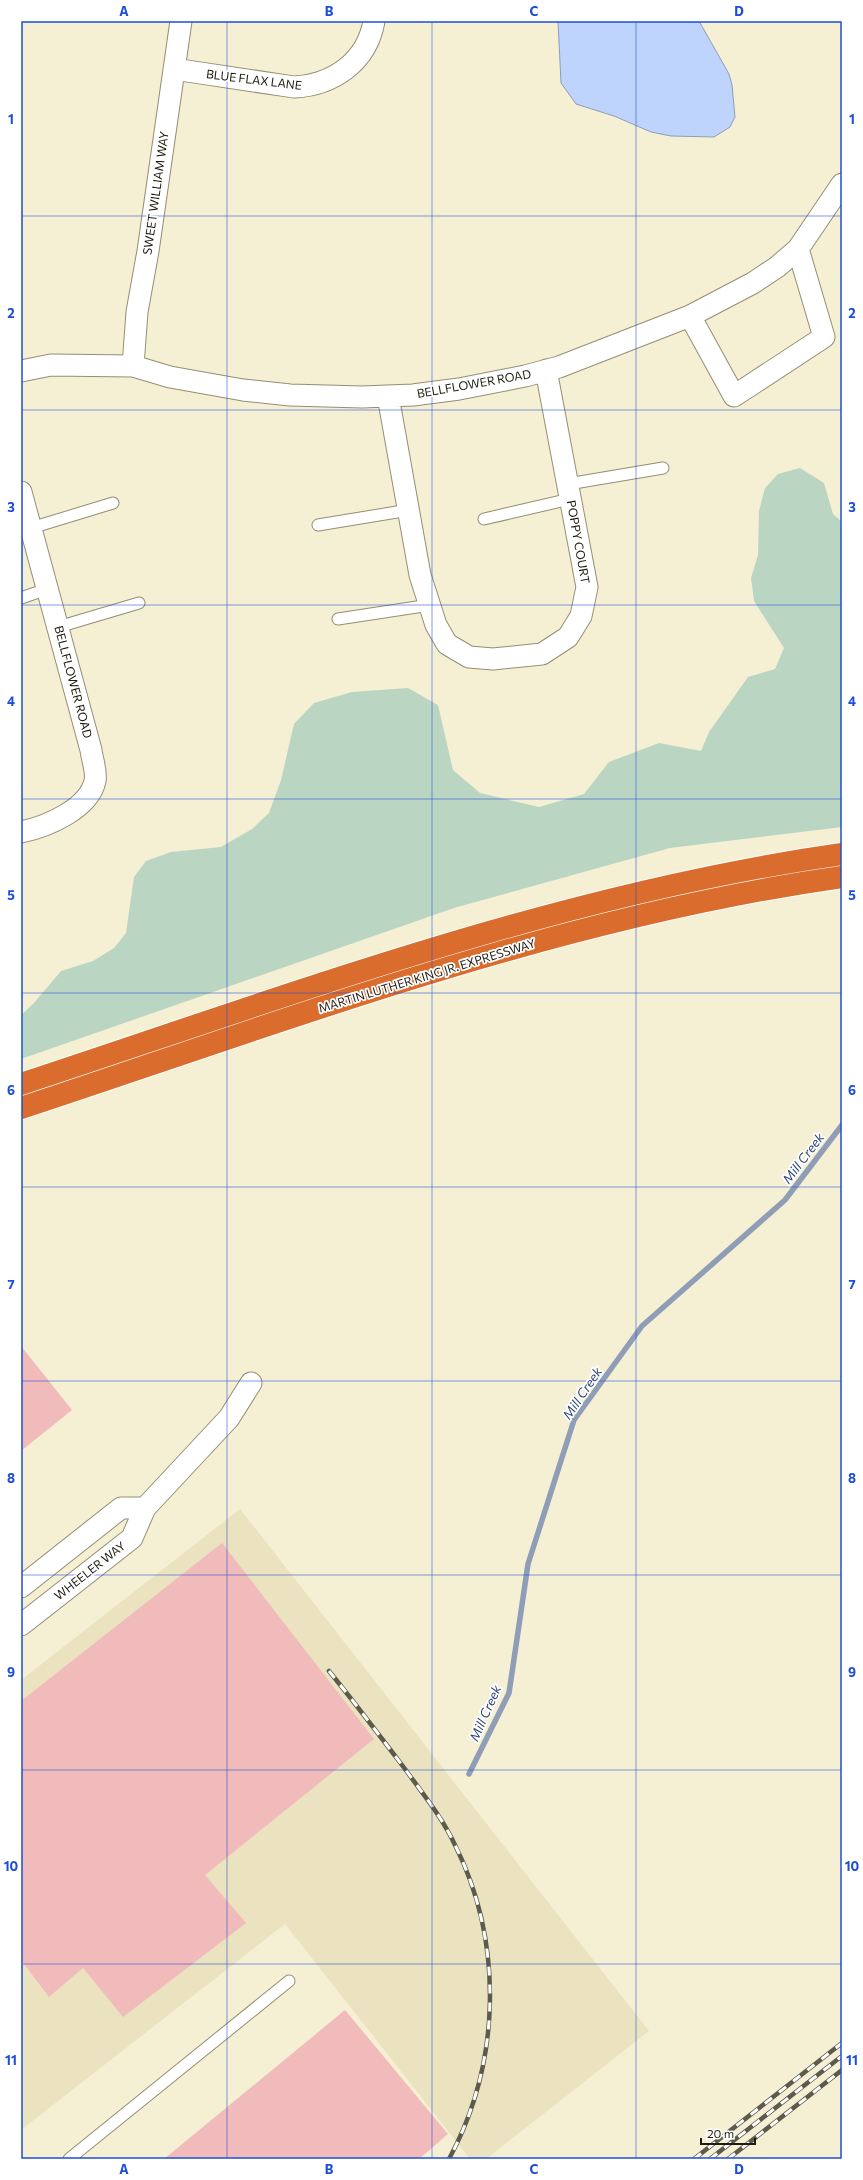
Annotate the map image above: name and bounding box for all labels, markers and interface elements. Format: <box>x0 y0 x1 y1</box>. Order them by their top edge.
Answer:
text: A <box>119 3 129 19</box>
text: B <box>325 3 334 19</box>
text: C <box>530 3 539 19</box>
text: D <box>734 3 744 19</box>
street label: BLUE FLAX LANE <box>205 66 303 92</box>
text: 1 <box>8 111 14 127</box>
text: 1 <box>849 111 855 127</box>
street label: SWEET WILLIAM WAY <box>139 130 171 255</box>
text: 2 <box>7 305 15 321</box>
text: 2 <box>848 305 856 321</box>
street label: BELLFLOWER ROAD <box>416 366 532 400</box>
text: 3 <box>7 499 15 515</box>
street label: POPPY COURT <box>565 499 593 585</box>
text: 3 <box>848 499 856 515</box>
street label: BELLFLOWER ROAD <box>52 624 96 740</box>
text: 4 <box>7 693 15 709</box>
text: 4 <box>848 693 856 709</box>
text: 5 <box>7 887 15 903</box>
text: 5 <box>848 887 856 903</box>
street label: MARTIN LUTHER KING JR. EXPRESSWAY <box>317 935 537 1016</box>
text: 6 <box>7 1082 15 1098</box>
text: 6 <box>848 1082 856 1098</box>
water label: Mill Creek <box>779 1129 828 1187</box>
text: 7 <box>7 1276 15 1292</box>
text: 7 <box>848 1276 856 1292</box>
water label: Mill Creek <box>559 1363 606 1422</box>
text: 8 <box>7 1470 15 1486</box>
text: 8 <box>848 1470 856 1486</box>
street label: WHEELER WAY <box>51 1538 128 1602</box>
text: 9 <box>7 1664 15 1680</box>
text: 9 <box>848 1664 856 1680</box>
water label: Mill Creek <box>466 1682 505 1743</box>
text: 10 <box>4 1858 19 1874</box>
text: 10 <box>845 1858 860 1874</box>
text: 11 <box>5 2052 17 2068</box>
text: 11 <box>846 2052 858 2068</box>
scale bar <box>701 2120 755 2146</box>
text: 20 m <box>707 2126 734 2140</box>
text: A <box>119 2161 129 2177</box>
text: B <box>325 2161 334 2177</box>
text: C <box>530 2161 539 2177</box>
text: D <box>734 2161 744 2177</box>

